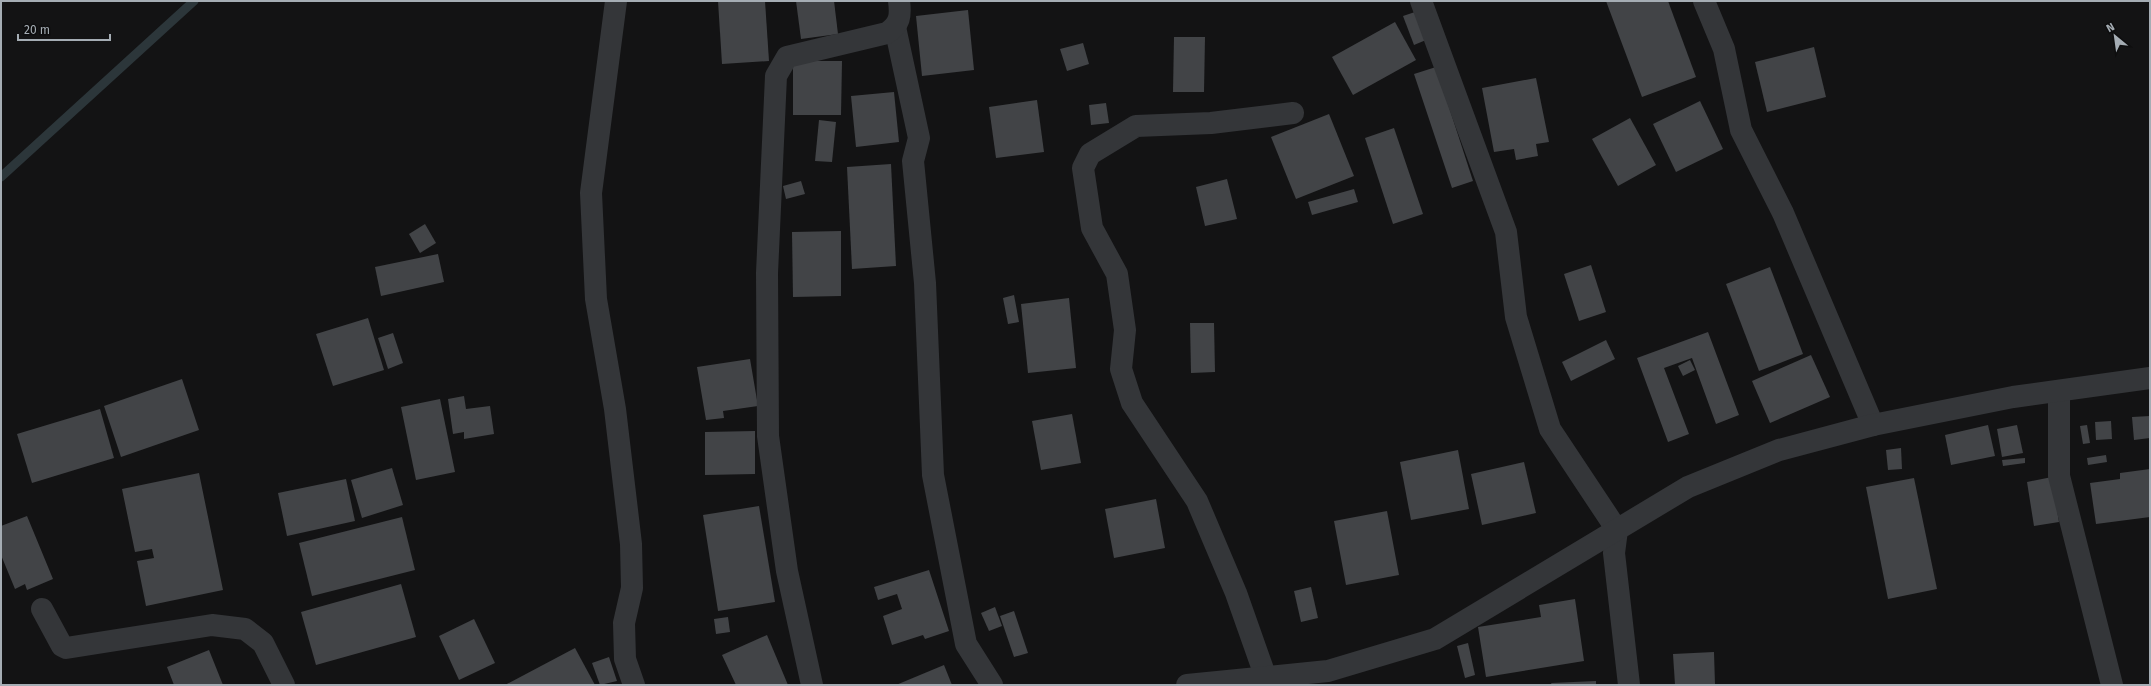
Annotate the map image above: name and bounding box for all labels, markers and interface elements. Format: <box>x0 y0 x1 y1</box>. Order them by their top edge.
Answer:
scale bar <box>18 16 110 42</box>
north arrow <box>2095 16 2135 56</box>
text: N <box>2104 20 2117 35</box>
text: 20 m <box>24 23 50 37</box>

